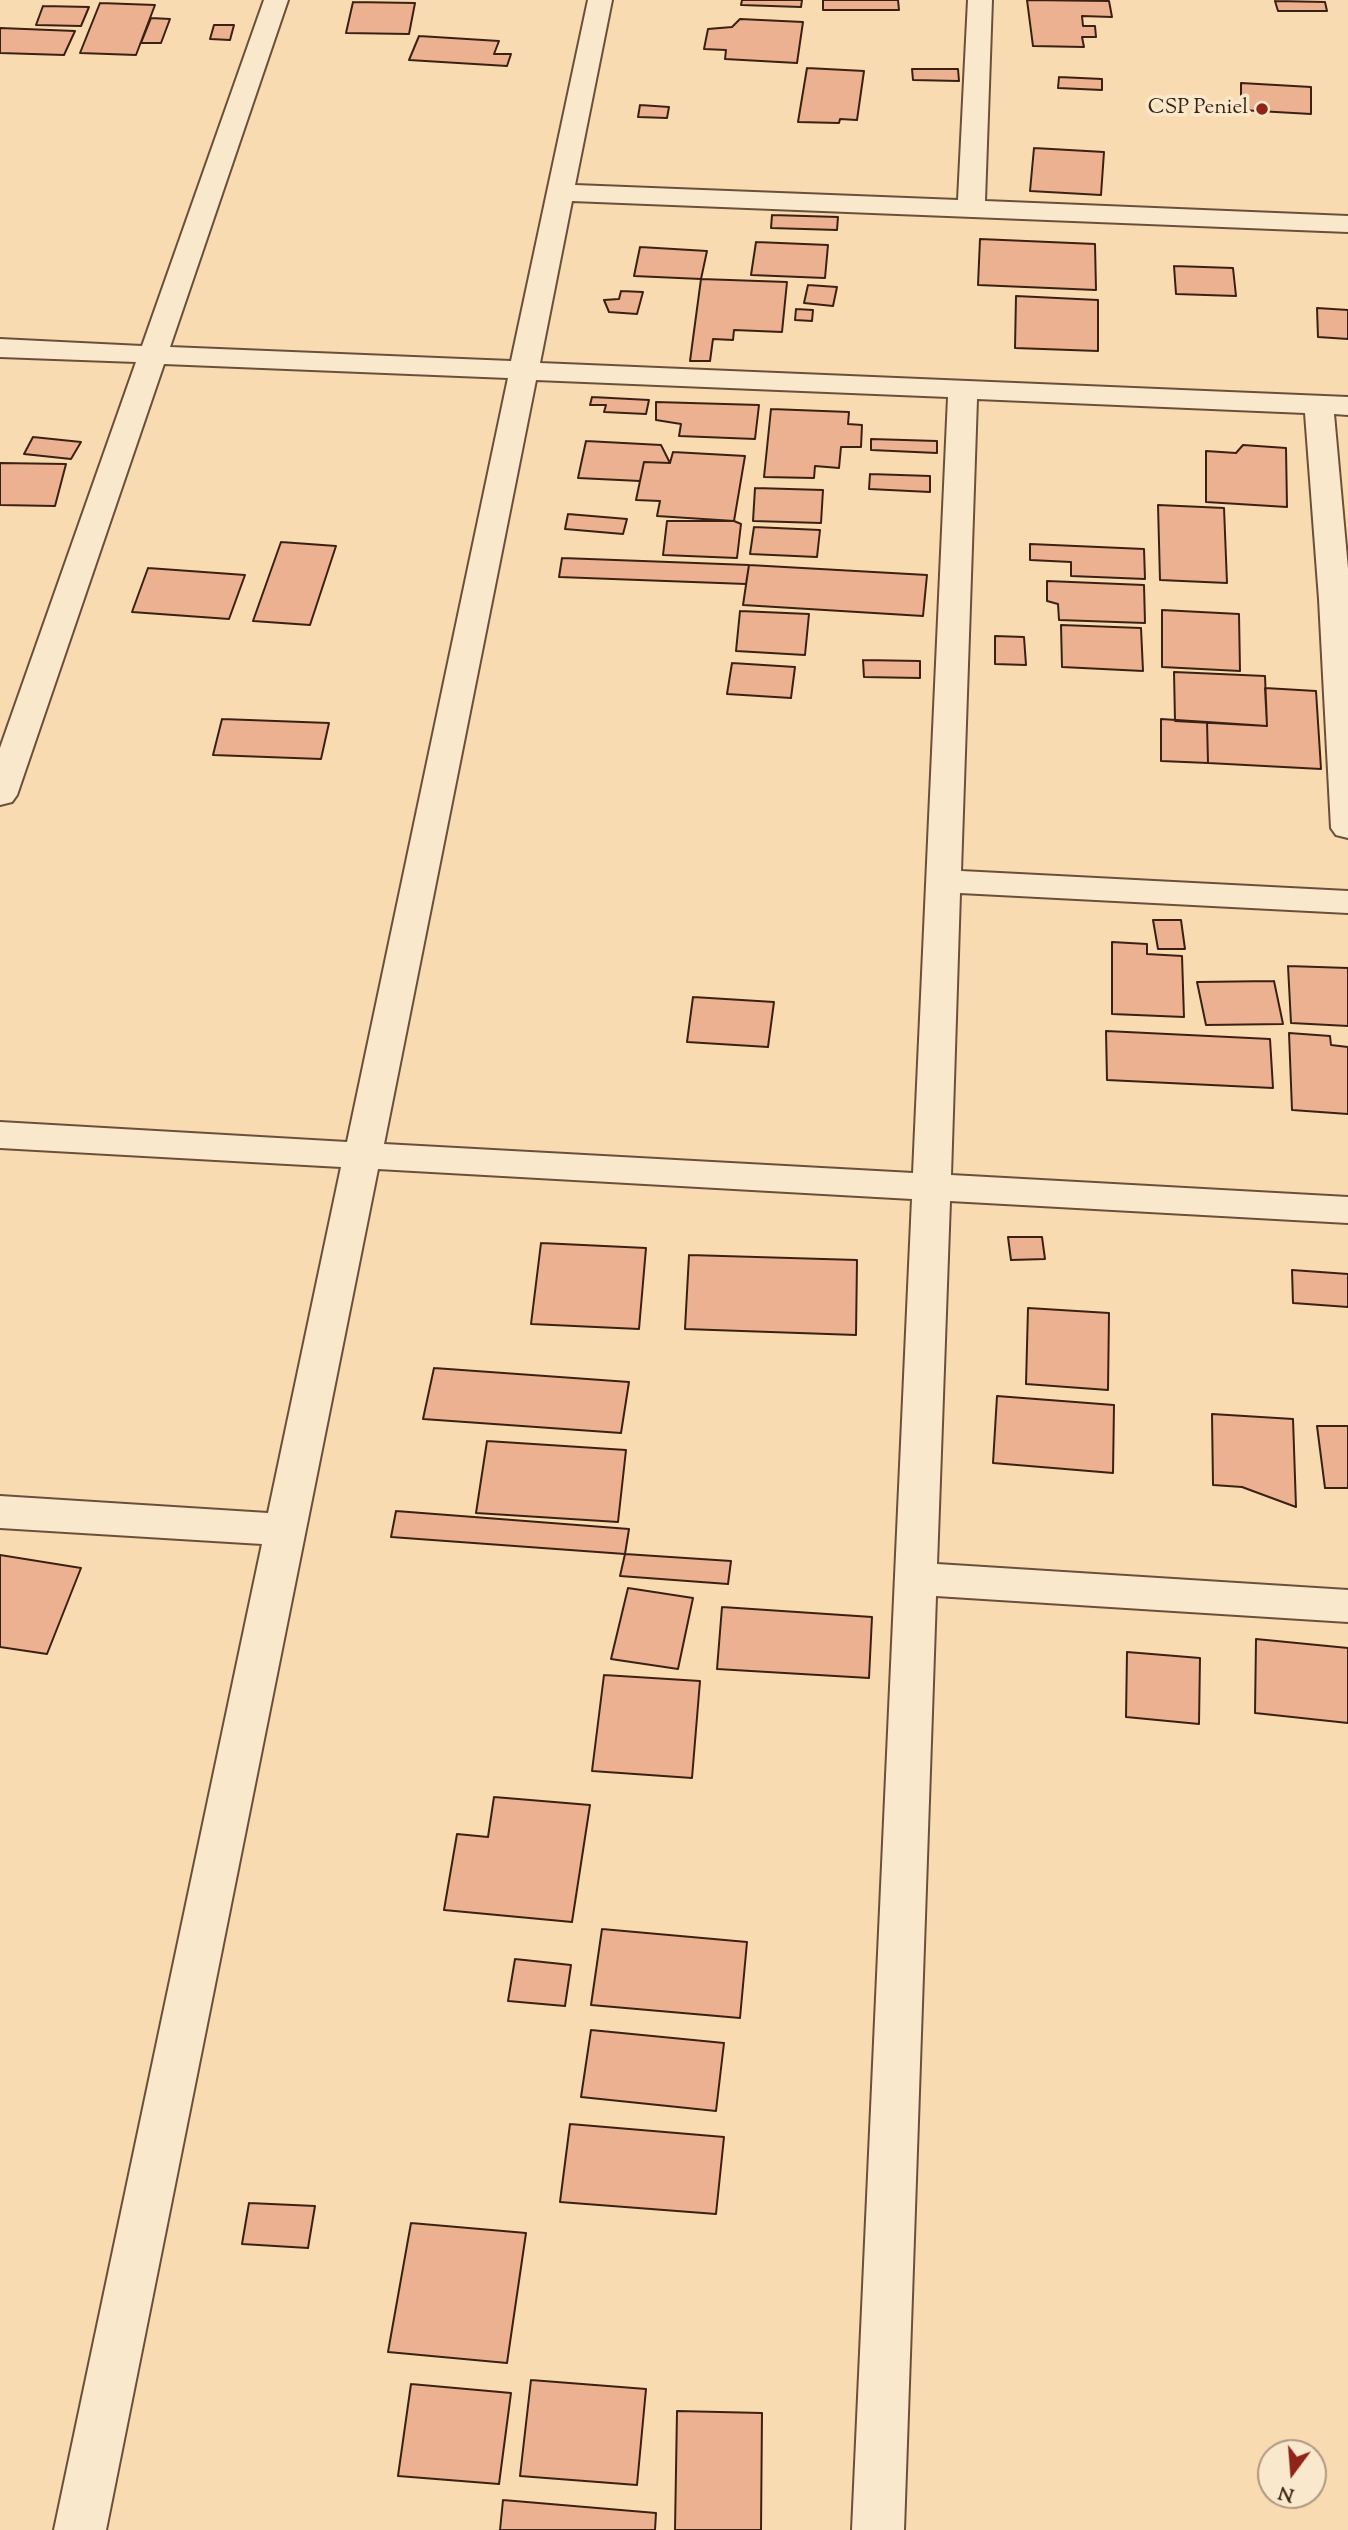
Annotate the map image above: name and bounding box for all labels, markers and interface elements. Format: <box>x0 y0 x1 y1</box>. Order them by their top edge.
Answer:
place label: CSP Peniel <box>1148 96 1248 122</box>
marker: CSP Peniel <box>1254 101 1270 117</box>
north arrow <box>1257 2439 1327 2509</box>
text: N <box>1276 2478 1298 2508</box>

